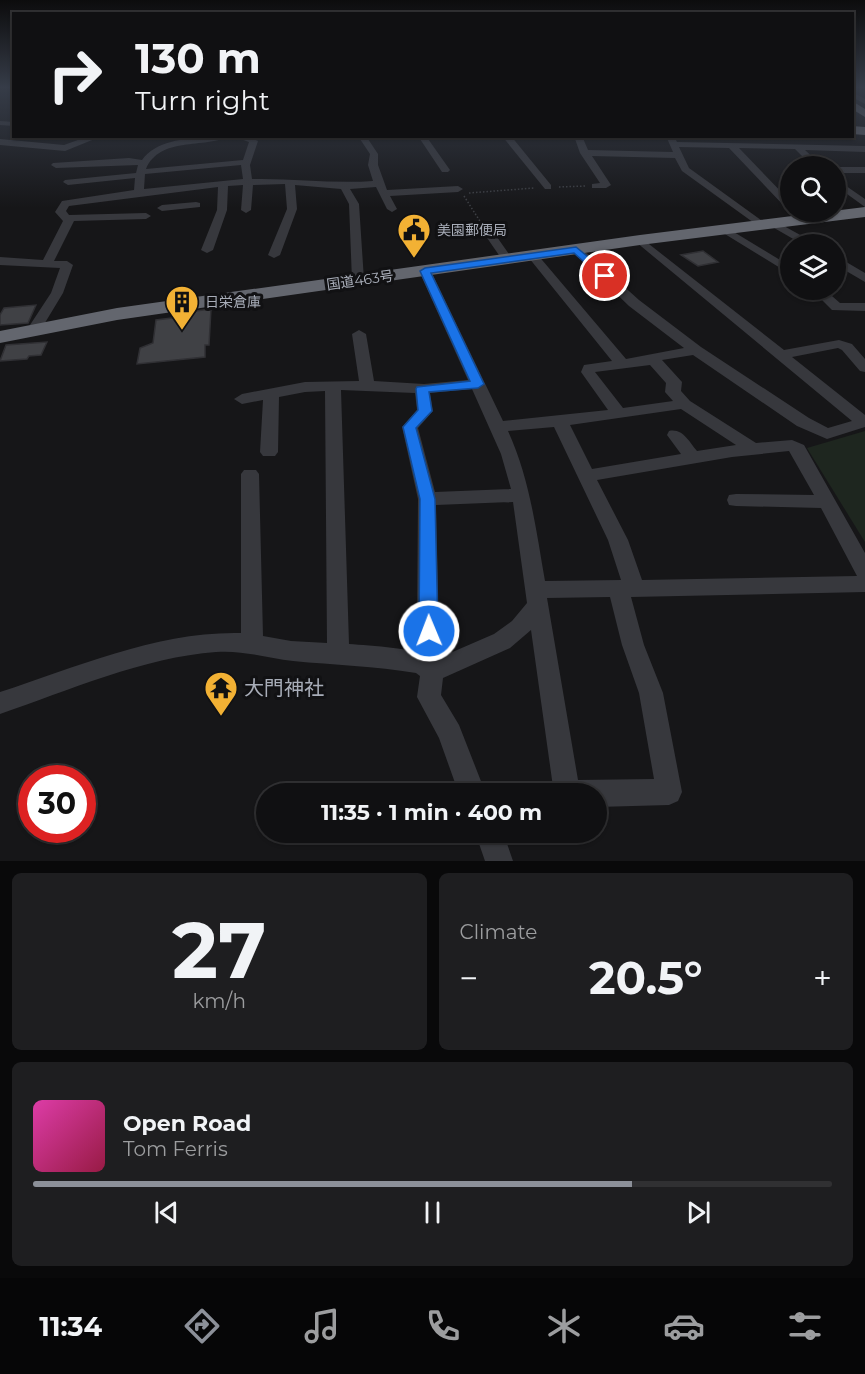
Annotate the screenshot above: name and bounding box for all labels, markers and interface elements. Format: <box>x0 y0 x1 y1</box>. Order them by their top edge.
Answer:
text: 130 m <box>135 32 261 84</box>
icon: right <box>36 36 114 114</box>
text: Turn right <box>135 84 270 117</box>
map controls <box>780 156 846 300</box>
button: search <box>780 156 846 222</box>
public building icon: 美園郵便局 <box>396 212 432 259</box>
place label: 美園郵便局 <box>437 221 507 239</box>
button: layers <box>780 234 846 300</box>
pin <box>579 250 630 301</box>
icon: arrive <box>588 259 621 292</box>
street label: 国道463号 <box>325 266 395 294</box>
building icon: 日栄倉庫 <box>164 284 200 331</box>
place label: 日栄倉庫 <box>205 293 261 311</box>
position arrow <box>397 599 461 663</box>
temple icon: 大門神社 <box>203 670 239 717</box>
place label: 大門神社 <box>244 676 324 700</box>
speed limit sign: 30 <box>18 765 96 843</box>
text: 11:35 · 1 min · 400 m <box>321 799 542 826</box>
text: 27 <box>172 902 266 998</box>
text: Climate <box>460 920 537 944</box>
text: 20.5° <box>589 950 703 1005</box>
text: − <box>460 958 478 998</box>
text: + <box>813 958 832 998</box>
text: km/h <box>193 989 246 1013</box>
text: Open Road <box>123 1110 251 1137</box>
text: Tom Ferris <box>123 1137 228 1161</box>
icon: previous <box>150 1196 183 1229</box>
icon: pause <box>416 1196 449 1229</box>
icon: next <box>682 1196 715 1229</box>
icon: directions <box>181 1305 223 1347</box>
icon: music <box>301 1305 343 1347</box>
icon: phone <box>422 1305 464 1347</box>
icon: climate <box>543 1305 585 1347</box>
icon: car <box>663 1305 705 1347</box>
icon: filters <box>784 1305 826 1347</box>
text: 11:34 <box>39 1310 102 1343</box>

